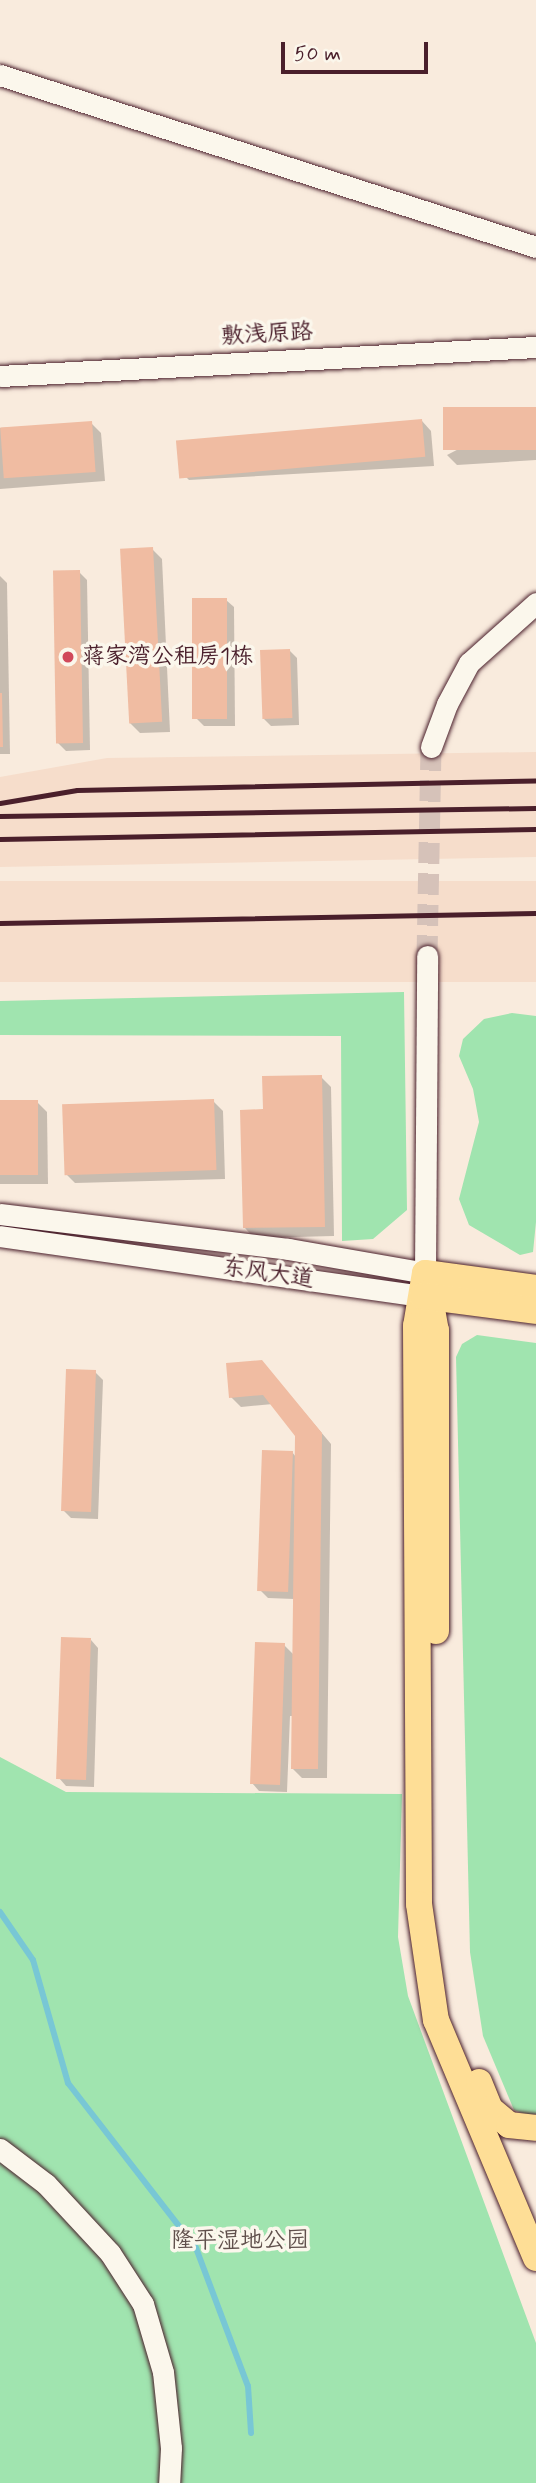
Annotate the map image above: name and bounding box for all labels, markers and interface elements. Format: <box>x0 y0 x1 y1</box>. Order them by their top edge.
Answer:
scale bar <box>284 28 431 72</box>
text: 50 m <box>294 40 341 68</box>
street label: 敷浅原路 <box>220 319 314 351</box>
place label: 蒋家湾公租房1栋 <box>82 643 253 671</box>
marker: 蒋家湾公租房1栋 <box>60 649 76 665</box>
street label: 东风大道 <box>221 1254 315 1294</box>
park label: 隆平湿地公园 <box>171 2227 309 2255</box>

